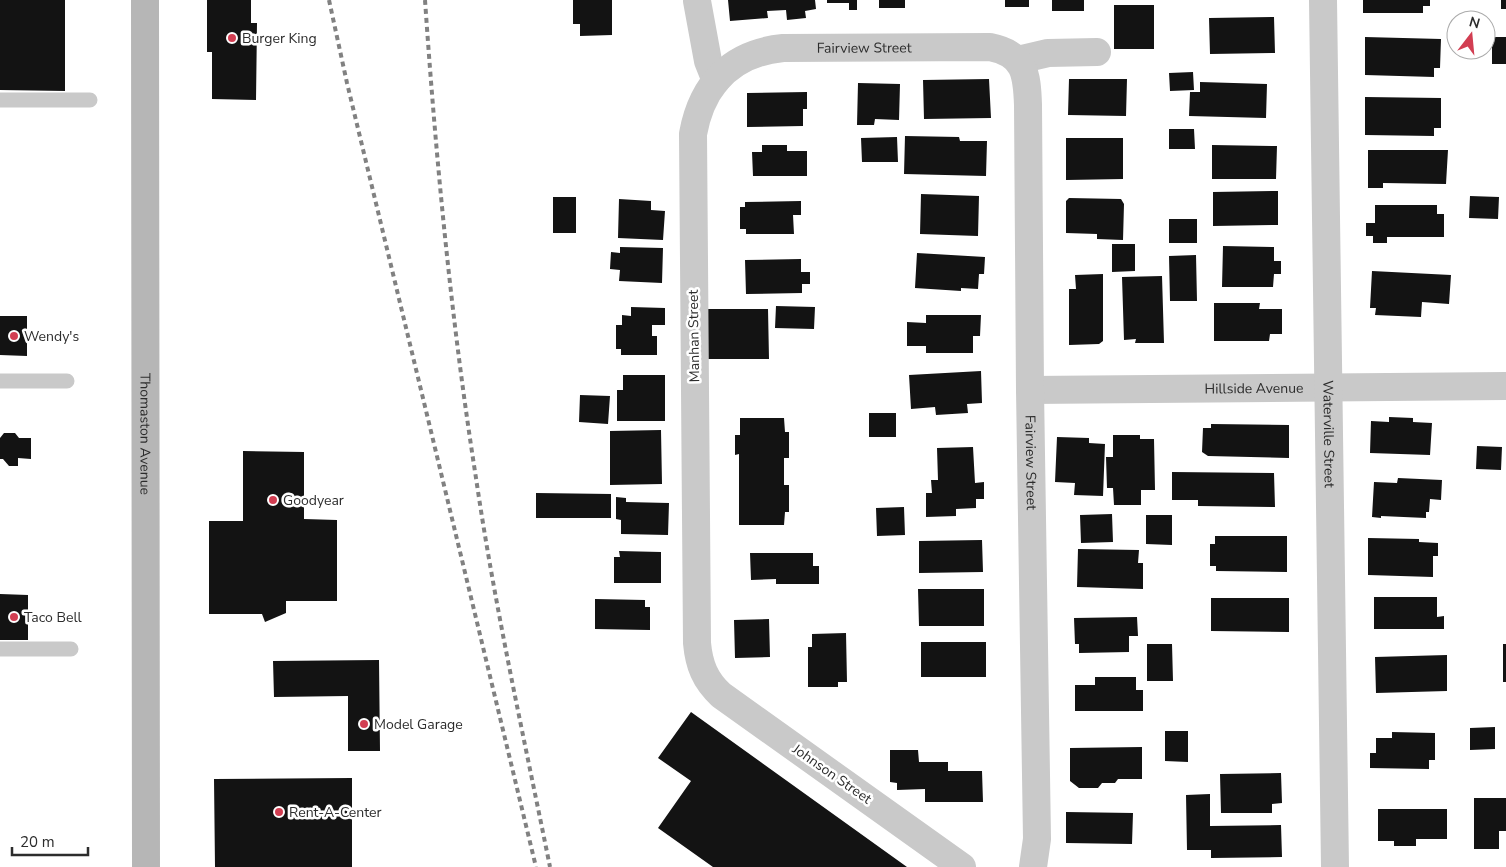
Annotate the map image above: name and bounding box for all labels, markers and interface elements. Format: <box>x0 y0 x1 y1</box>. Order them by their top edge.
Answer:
north arrow <box>1446 10 1496 60</box>
text: N <box>1467 12 1482 34</box>
place label: Burger King <box>242 29 317 48</box>
marker: Burger King <box>226 32 238 44</box>
street label: Fairview Street <box>817 38 912 57</box>
street label: Manhan Street <box>684 290 704 382</box>
place label: Wendy's <box>24 327 79 346</box>
marker: Wendy's <box>8 330 20 342</box>
street label: Thomaston Avenue <box>136 373 155 495</box>
street label: Hillside Avenue <box>1204 378 1304 398</box>
street label: Waterville Street <box>1319 380 1339 488</box>
street label: Fairview Street <box>1021 415 1041 510</box>
place label: Goodyear <box>283 491 344 510</box>
marker: Goodyear <box>267 494 279 506</box>
place label: Taco Bell <box>24 608 83 627</box>
marker: Taco Bell <box>8 611 20 623</box>
place label: Model Garage <box>374 715 463 734</box>
marker: Model Garage <box>358 718 370 730</box>
street label: Johnson Street <box>788 739 875 808</box>
place label: Rent-A-Center <box>289 803 382 822</box>
marker: Rent-A-Center <box>273 806 285 818</box>
scale bar <box>12 824 89 856</box>
text: 20 m <box>20 832 55 852</box>

